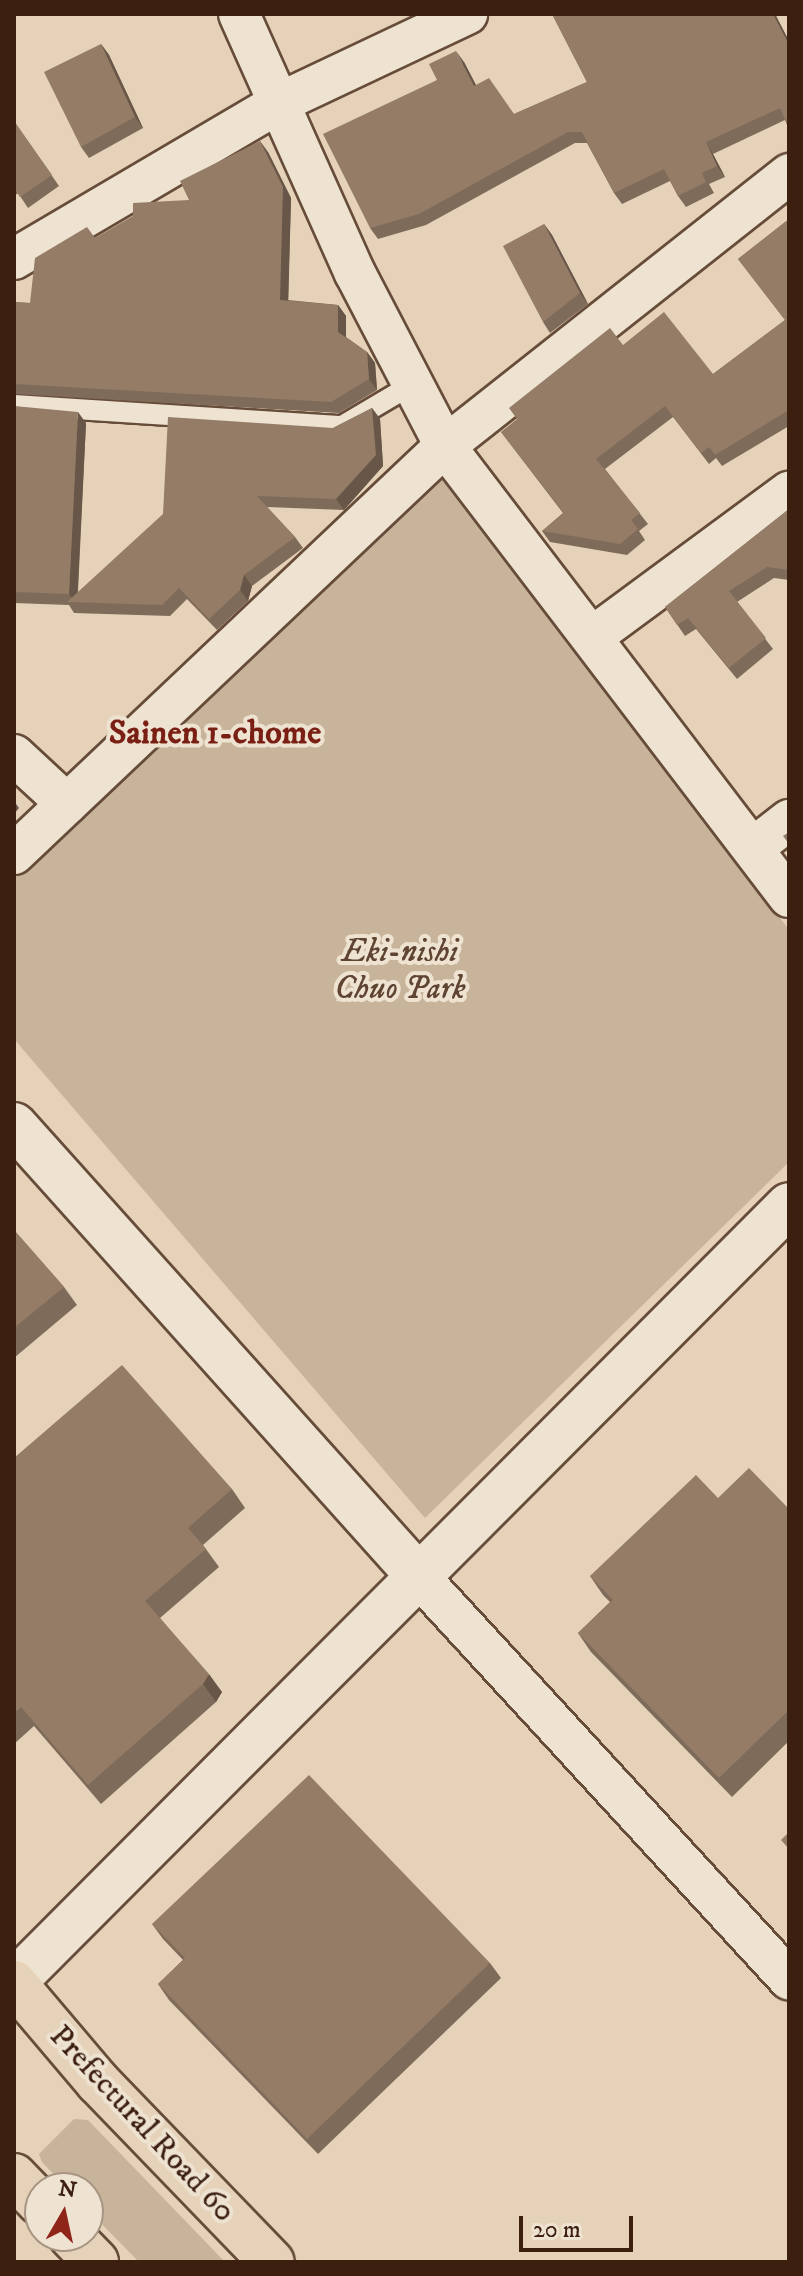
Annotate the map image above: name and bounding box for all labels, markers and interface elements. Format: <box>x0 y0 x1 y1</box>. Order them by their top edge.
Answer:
district label: Sainen 1-chome <box>109 714 321 754</box>
park label: Eki-nishi Chuo Park <box>334 934 466 1009</box>
street label: Prefectural Road 60 <box>41 2017 243 2231</box>
north arrow <box>24 2172 104 2252</box>
text: N <box>56 2175 79 2205</box>
scale bar <box>523 2200 637 2250</box>
text: 20 m <box>533 2215 581 2245</box>

